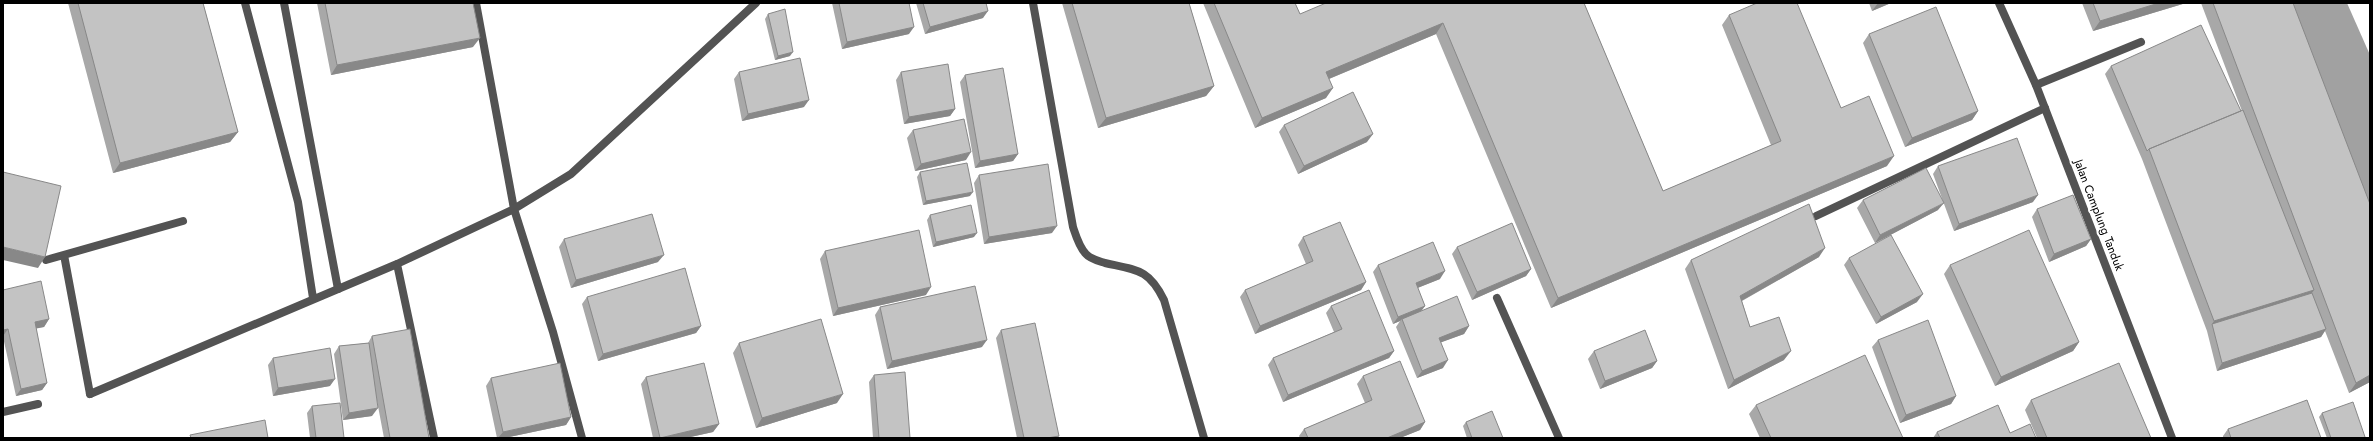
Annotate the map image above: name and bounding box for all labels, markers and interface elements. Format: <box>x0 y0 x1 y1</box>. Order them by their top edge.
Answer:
street label: Jalan Camplung Tanduk <box>2069 155 2129 274</box>

